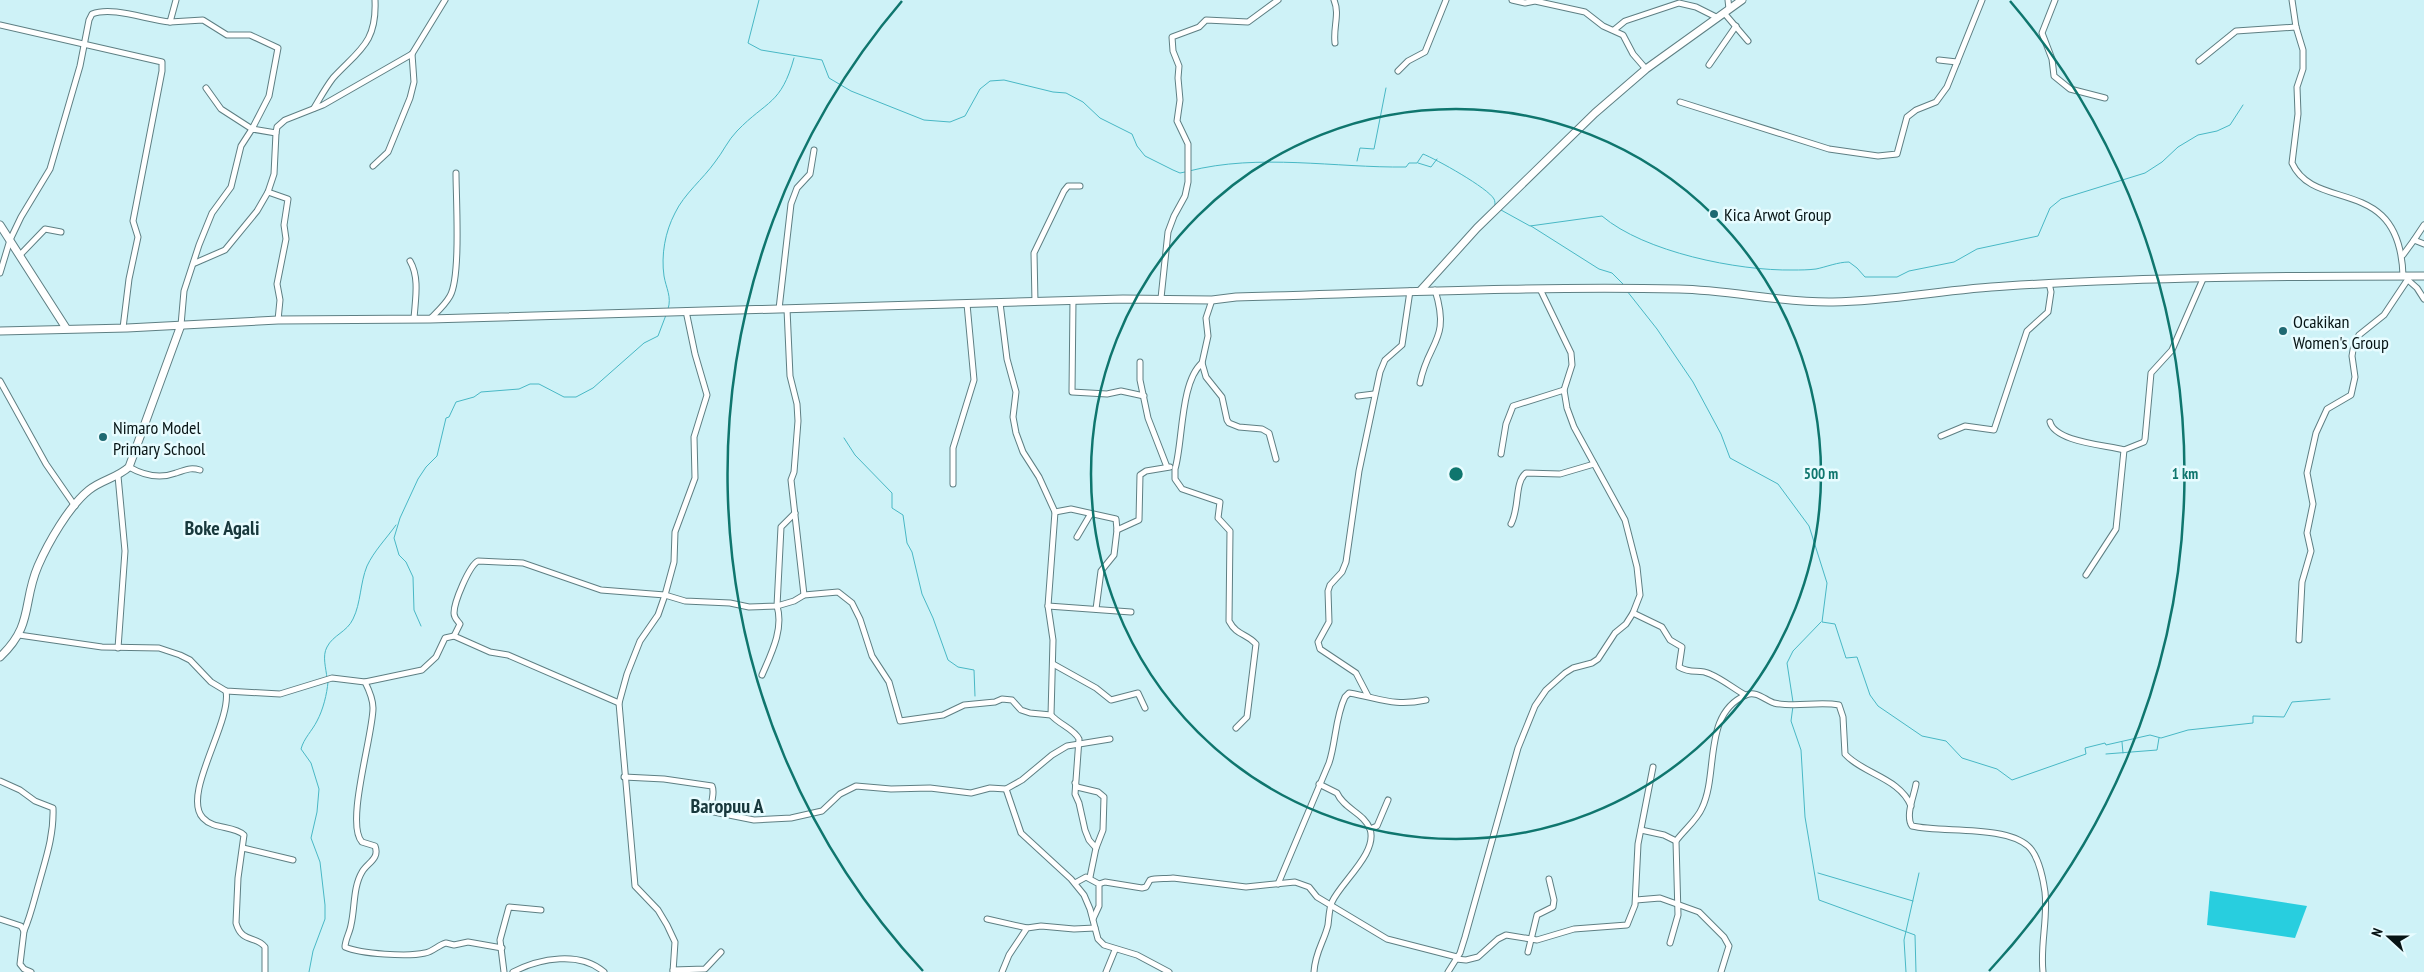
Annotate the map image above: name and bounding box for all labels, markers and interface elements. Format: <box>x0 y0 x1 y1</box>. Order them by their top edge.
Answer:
place label: Kica Arwot Group <box>1724 203 1832 226</box>
marker: Kica Arwot Group <box>1708 208 1720 220</box>
place label: Ocakikan Women's Group <box>2293 310 2389 354</box>
marker: Ocakikan Women's Group <box>2277 325 2289 337</box>
place label: Nimaro Model Primary School <box>113 416 206 460</box>
marker: Nimaro Model Primary School <box>97 431 109 443</box>
text: 500 m <box>1804 464 1838 483</box>
text: 1 km <box>2172 464 2198 483</box>
centre of rings <box>1447 465 1465 483</box>
district label: Boke Agali <box>185 515 259 541</box>
district label: Baropuu A <box>690 793 764 819</box>
north arrow <box>2364 912 2414 962</box>
text: N <box>2367 926 2387 939</box>

